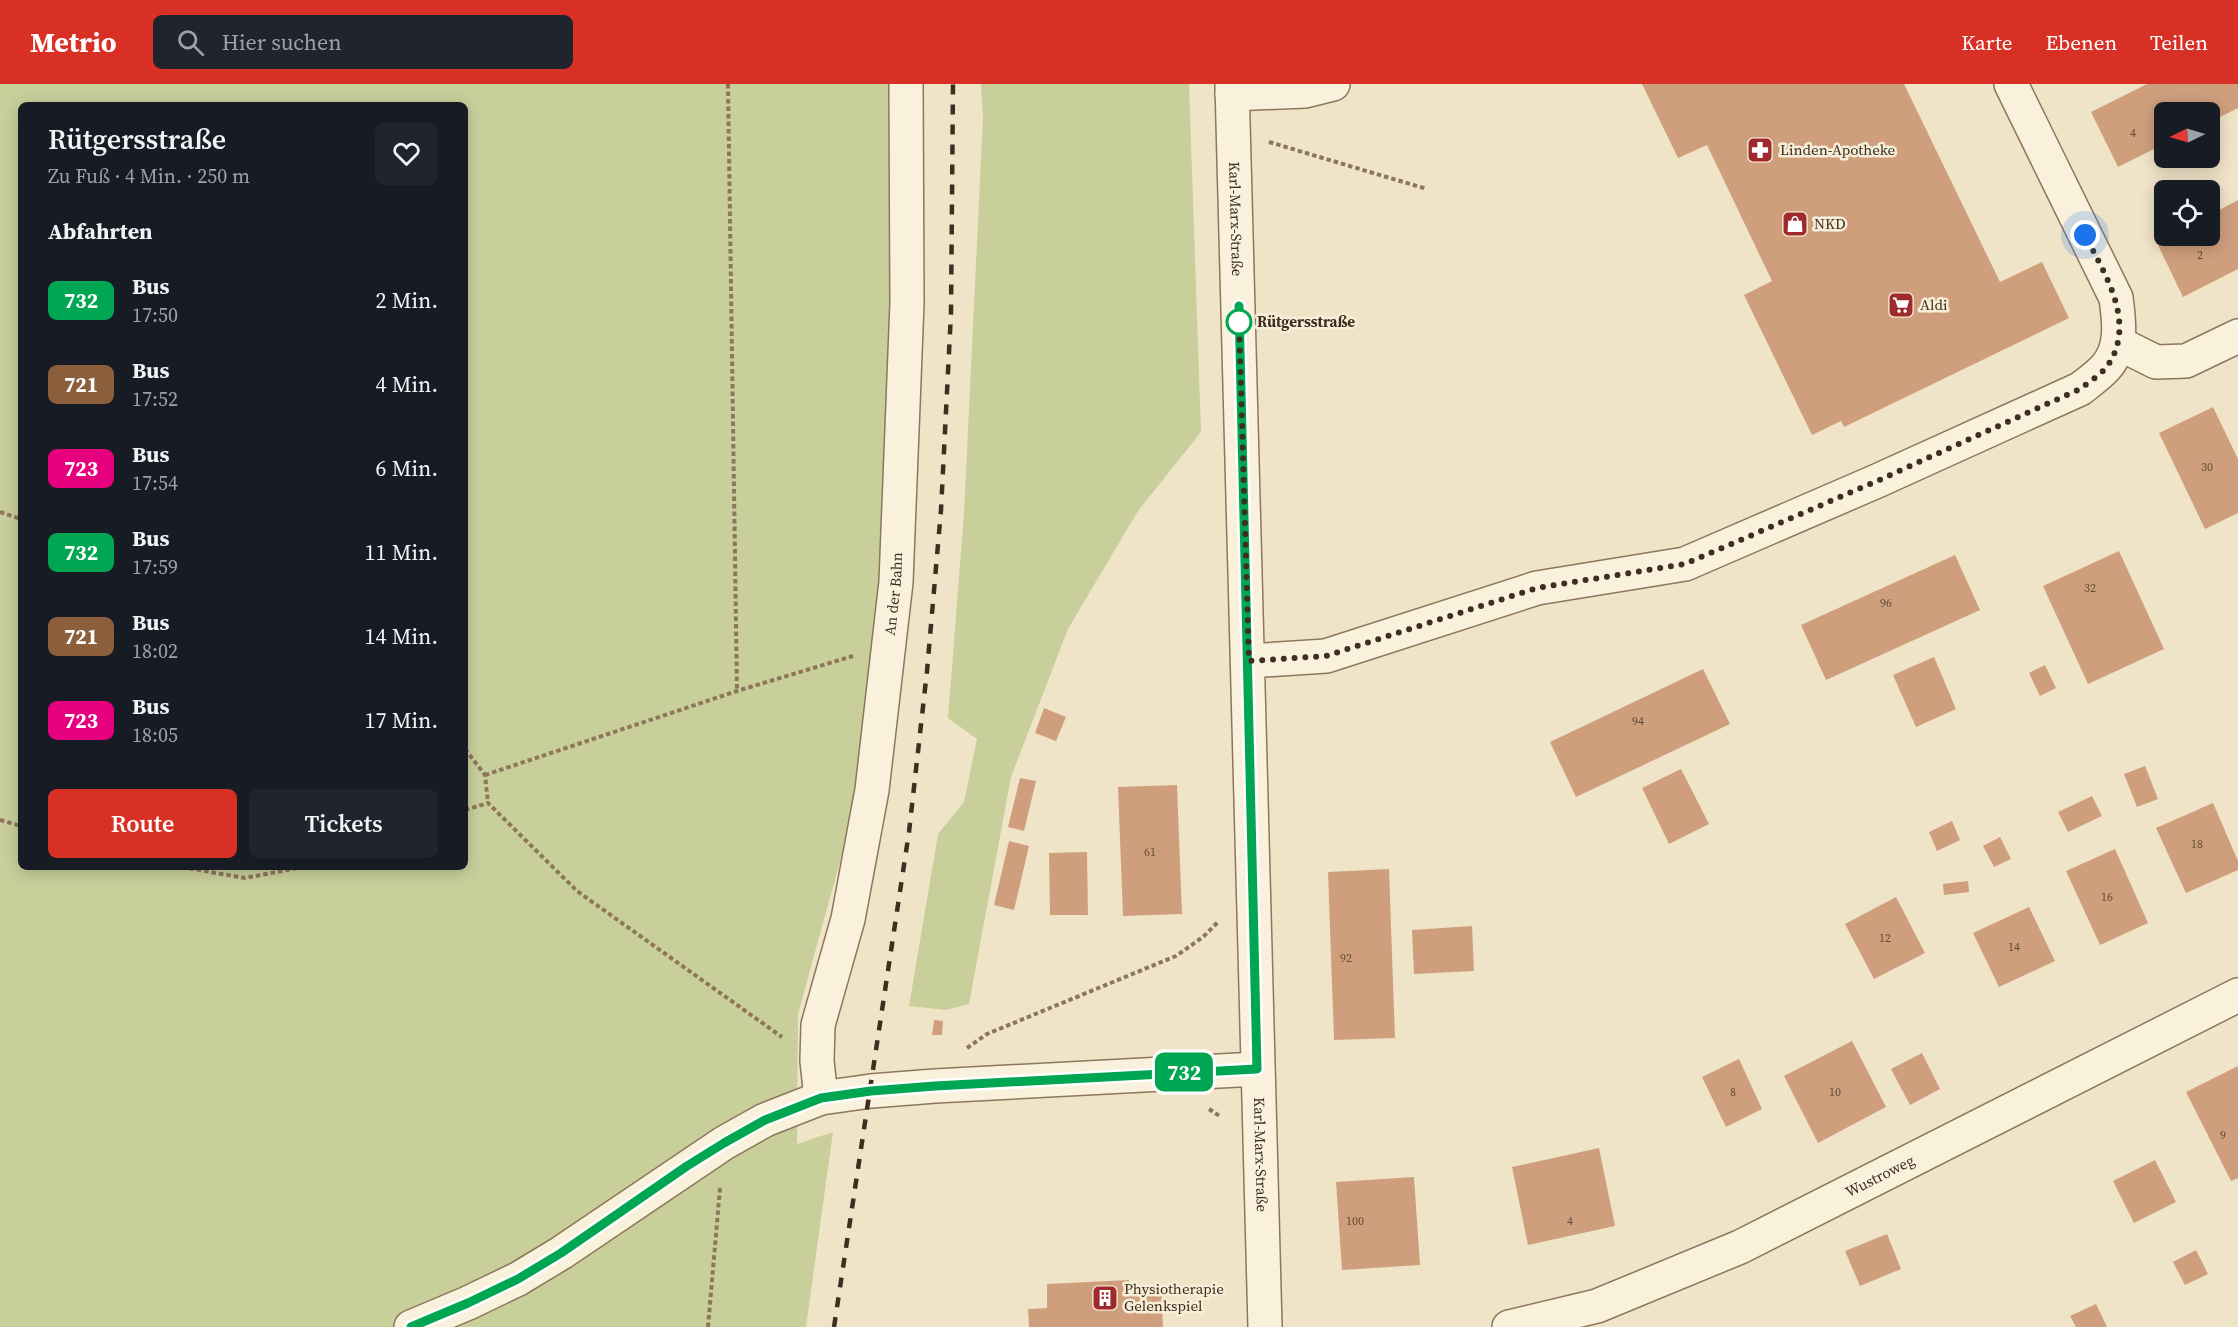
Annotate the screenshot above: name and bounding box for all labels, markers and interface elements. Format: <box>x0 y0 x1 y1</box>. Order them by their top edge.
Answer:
search box <box>153 15 573 69</box>
text: Metrio <box>30 23 117 61</box>
icon: search <box>174 26 207 59</box>
text: Hier suchen <box>222 27 342 57</box>
text: Karte <box>1961 28 2012 57</box>
text: Ebenen <box>2045 28 2117 57</box>
text: Teilen <box>2150 28 2208 57</box>
north arrow <box>2154 102 2220 168</box>
map controls <box>2154 102 2220 246</box>
text: Rütgersstraße <box>48 120 226 158</box>
button: heart <box>375 122 438 185</box>
house number: 4 <box>2130 125 2136 141</box>
pharmacy icon: Linden-Apotheke <box>1745 135 1775 165</box>
place label: Linden-Apotheke <box>1780 139 1896 160</box>
street label: Karl-Marx-Straße <box>1224 161 1248 277</box>
text: Zu Fuß · 4 Min. · 250 m <box>48 162 250 190</box>
button: locate <box>2154 180 2220 246</box>
shop icon: NKD <box>1780 209 1810 239</box>
place label: NKD <box>1814 213 1846 234</box>
text: Abfahrten <box>48 216 153 246</box>
your location <box>2070 220 2100 250</box>
house number: 2 <box>2197 247 2203 263</box>
text: Bus <box>132 271 169 301</box>
text: 2 Min. <box>376 285 438 315</box>
text: 732 <box>64 286 98 315</box>
supermarket icon: Aldi <box>1886 290 1916 320</box>
place label: Aldi <box>1920 294 1947 315</box>
text: 17:50 <box>132 301 178 329</box>
marker: Rütgersstraße <box>1226 309 1252 335</box>
place label: Rütgersstraße <box>1257 311 1355 332</box>
text: Bus <box>132 355 169 385</box>
text: 4 Min. <box>376 369 438 399</box>
text: 721 <box>64 370 98 399</box>
text: 17:52 <box>132 385 178 413</box>
text: Bus <box>132 439 169 469</box>
text: 6 Min. <box>376 453 438 483</box>
text: 723 <box>64 454 98 483</box>
house number: 30 <box>2201 459 2213 475</box>
text: 17:54 <box>132 469 178 497</box>
text: Bus <box>132 523 169 553</box>
text: 11 Min. <box>365 537 438 567</box>
text: 732 <box>64 538 98 567</box>
street label: An der Bahn <box>879 552 907 637</box>
text: 17:59 <box>132 553 178 581</box>
house number: 32 <box>2084 580 2096 596</box>
house number: 96 <box>1880 595 1892 611</box>
text: Bus <box>132 607 169 637</box>
text: 14 Min. <box>365 621 438 651</box>
text: 721 <box>64 622 98 651</box>
text: 18:02 <box>132 637 178 665</box>
text: Bus <box>132 691 169 721</box>
text: 17 Min. <box>365 705 438 735</box>
text: 723 <box>64 706 98 735</box>
house number: 94 <box>1632 713 1644 729</box>
text: 18:05 <box>132 721 178 749</box>
button: Route <box>48 789 237 858</box>
button: Tickets <box>249 789 438 858</box>
house number: 18 <box>2191 836 2203 852</box>
house number: 61 <box>1144 844 1156 860</box>
house number: 16 <box>2101 889 2113 905</box>
house number: 12 <box>1879 930 1891 946</box>
house number: 14 <box>2008 939 2020 955</box>
house number: 92 <box>1340 950 1352 966</box>
line badge: 732 <box>1150 1052 1218 1092</box>
text: 732 <box>1167 1058 1201 1087</box>
house number: 8 <box>1730 1084 1736 1100</box>
house number: 10 <box>1829 1084 1841 1100</box>
street label: Karl-Marx-Straße <box>1249 1097 1273 1213</box>
house number: 9 <box>2220 1127 2226 1143</box>
street label: Wustroweg <box>1842 1149 1918 1202</box>
house number: 100 <box>1346 1213 1364 1229</box>
house number: 4 <box>1567 1213 1573 1229</box>
place label: Physiotherapie Gelenkspiel <box>1124 1278 1224 1316</box>
building icon: Physiotherapie Gelenkspiel <box>1090 1283 1120 1313</box>

